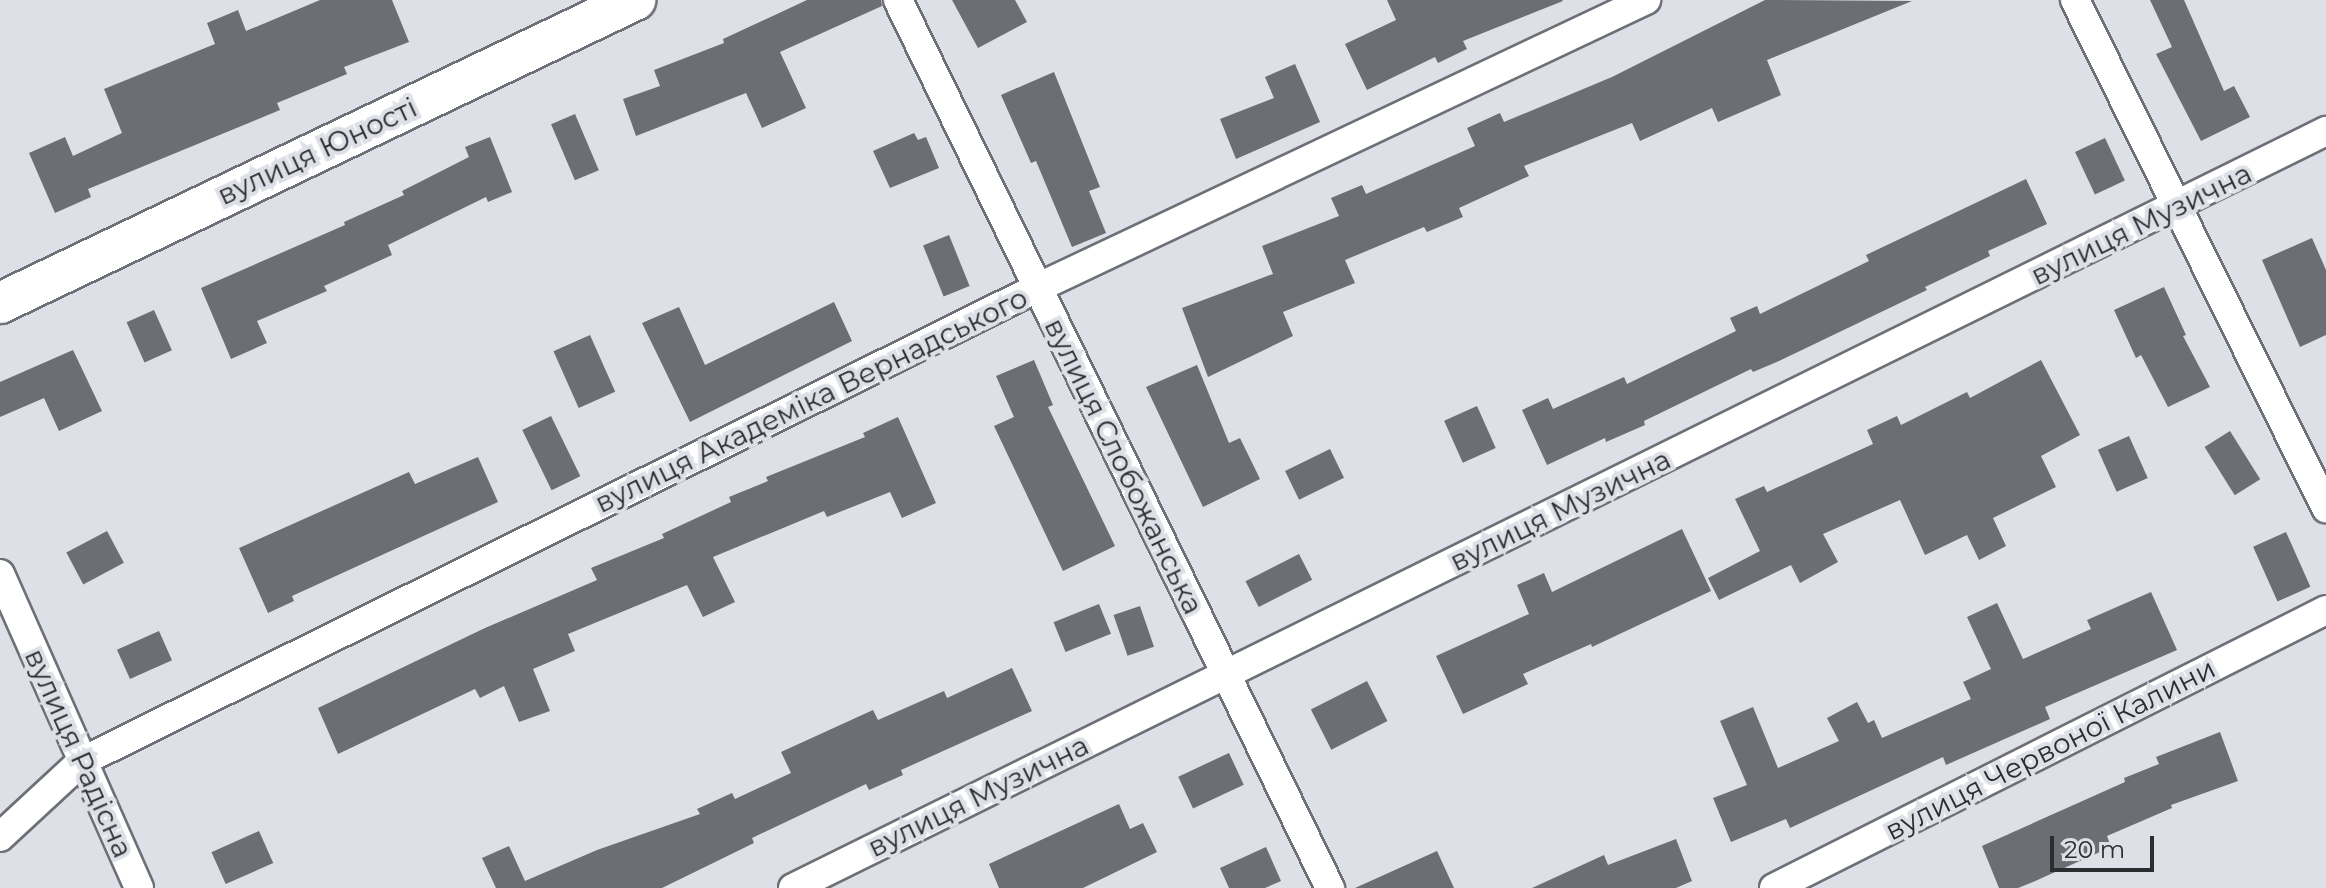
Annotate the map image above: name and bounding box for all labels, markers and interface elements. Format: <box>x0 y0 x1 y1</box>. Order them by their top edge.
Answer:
street label: вулиця Юності <box>212 90 422 212</box>
street label: вулиця Музична <box>2025 156 2257 292</box>
street label: вулиця Академіка Вернадського <box>589 280 1033 520</box>
street label: вулиця Слобожанська <box>1038 313 1210 619</box>
street label: вулиця Музична <box>1444 442 1676 578</box>
street label: вулиця Радісна <box>18 643 140 863</box>
street label: вулиця Червоної Калини <box>1879 651 2221 847</box>
street label: вулиця Музична <box>862 728 1094 864</box>
scale bar <box>2054 820 2158 870</box>
text: 20 m <box>2064 835 2125 864</box>

